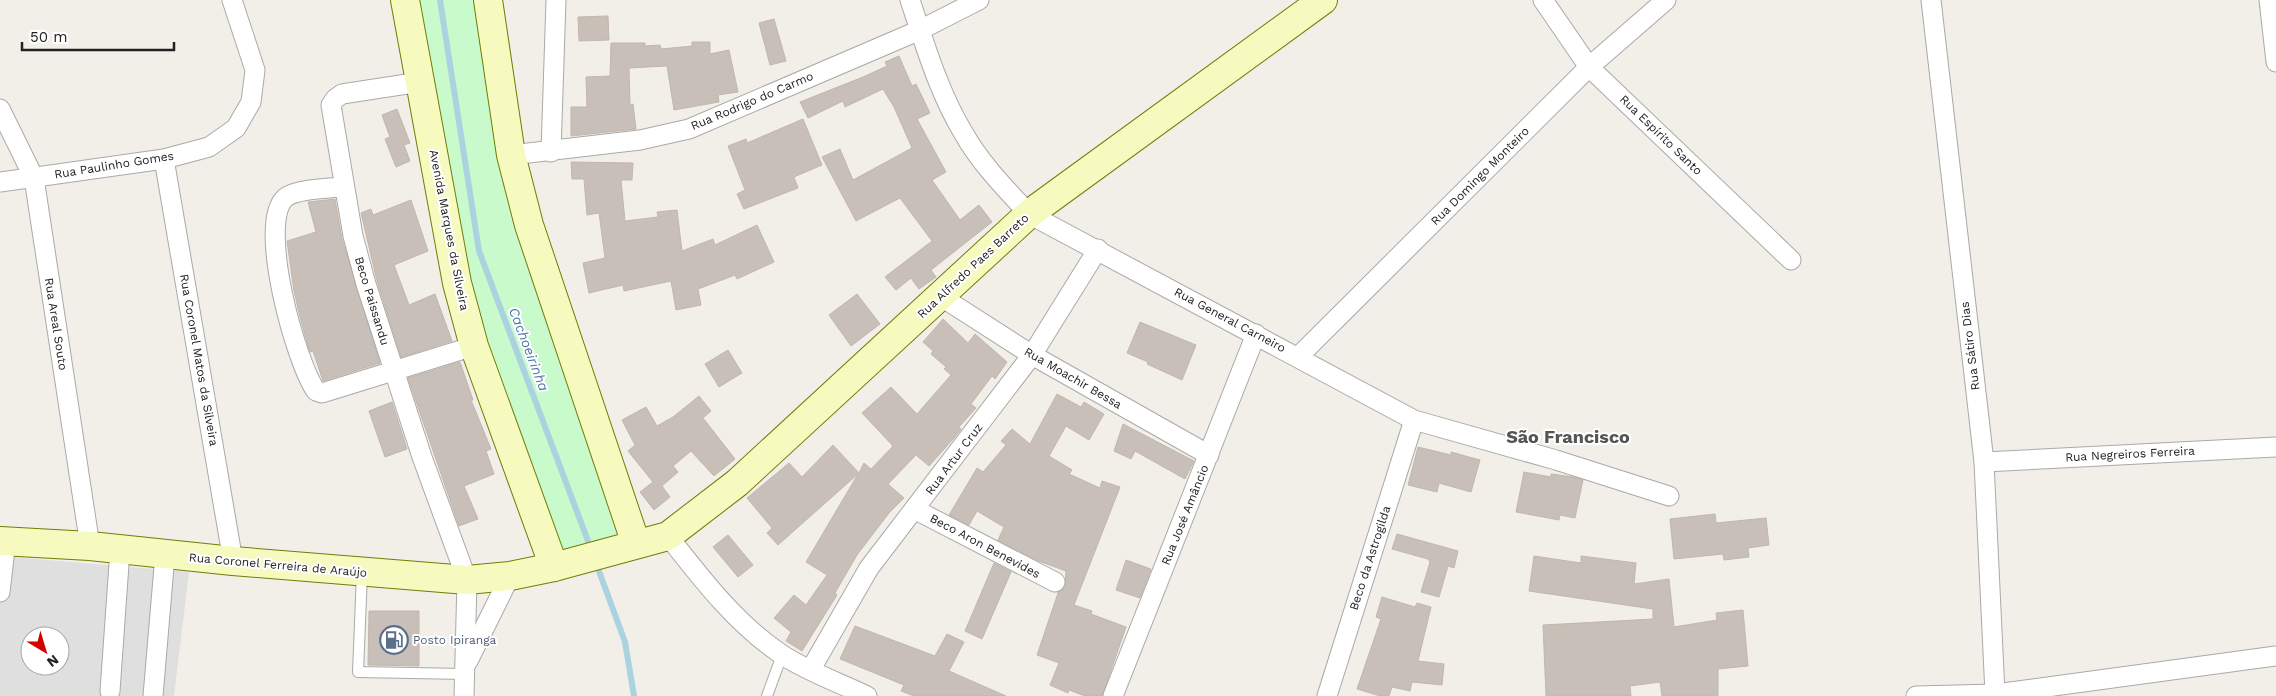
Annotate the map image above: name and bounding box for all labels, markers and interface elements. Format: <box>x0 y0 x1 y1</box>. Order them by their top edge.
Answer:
scale bar <box>22 20 175 52</box>
text: 50 m <box>30 28 67 46</box>
street label: Rua Rodrigo do Carmo <box>689 69 815 133</box>
street label: Rua Espírito Santo <box>1617 92 1705 178</box>
street label: Rua Domingo Monteiro <box>1428 124 1532 228</box>
street label: Avenida Marques da Silveira <box>427 148 472 312</box>
street label: Rua Paulinho Gomes <box>53 149 175 181</box>
street label: Rua Alfredo Paes Barreto <box>915 211 1031 321</box>
street label: Beco Paissandu <box>352 255 392 347</box>
street label: Rua Coronel Matos da Silveira <box>177 273 221 447</box>
street label: Rua Areal Souto <box>42 277 70 371</box>
street label: Rua General Carneiro <box>1172 285 1288 355</box>
street label: Rua Sátiro Dias <box>1958 301 1982 391</box>
water label: Cachoeirinha <box>506 305 552 393</box>
street label: Rua Moachir Bessa <box>1022 344 1124 412</box>
street label: Rua Artur Cruz <box>923 420 985 498</box>
district label: São Francisco <box>1506 426 1630 447</box>
street label: Rua Negreiros Ferreira <box>2065 444 2195 464</box>
street label: Rua José Amâncio <box>1158 463 1212 567</box>
street label: Beco da Astrogilda <box>1346 504 1394 612</box>
street label: Beco Aron Benevides <box>928 511 1042 581</box>
street label: Rua Coronel Ferreira de Araújo <box>188 550 368 580</box>
fuel station icon: Posto Ipiranga <box>379 625 409 655</box>
north arrow <box>20 626 70 676</box>
place label: Posto Ipiranga <box>413 633 497 647</box>
text: N <box>44 652 62 671</box>

